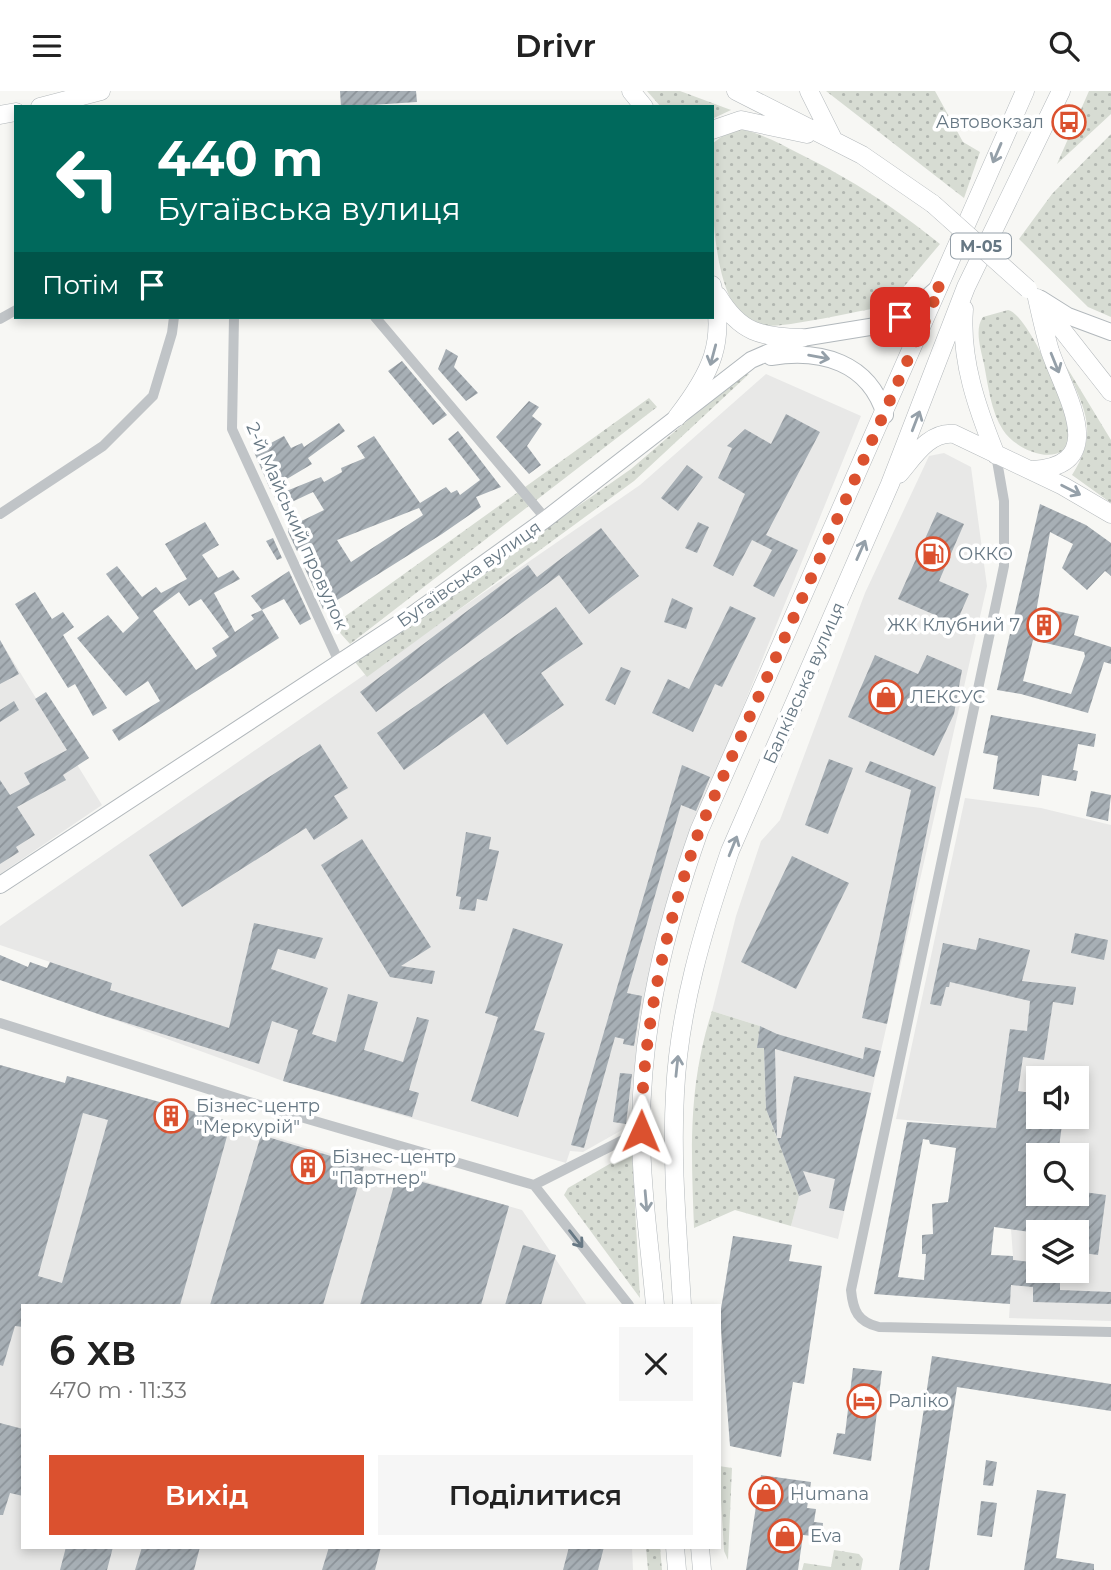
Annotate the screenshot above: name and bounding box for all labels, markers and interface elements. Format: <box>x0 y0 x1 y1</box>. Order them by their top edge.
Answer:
text: Drivr <box>515 26 596 65</box>
icon: menu <box>28 27 66 65</box>
icon: search <box>1045 27 1083 65</box>
bus stop icon: Автовокзал <box>1050 103 1088 141</box>
place label: Автовокзал <box>936 111 1044 133</box>
text: 440 m <box>157 129 323 188</box>
icon: left <box>42 133 133 224</box>
one-way arrow <box>990 142 1003 163</box>
text: Бугаївська вулиця <box>157 189 461 228</box>
road number: М-05 <box>951 233 1011 259</box>
icon: arrive <box>133 266 171 304</box>
text: Потім <box>42 269 119 301</box>
pin <box>870 287 930 347</box>
icon: arrive <box>881 298 919 336</box>
one-way arrow <box>706 344 719 366</box>
one-way arrow <box>807 350 830 364</box>
one-way arrow <box>1050 352 1063 374</box>
one-way arrow <box>911 410 923 432</box>
street label: 2-й Майський провулок <box>241 419 353 633</box>
one-way arrow <box>1060 484 1081 498</box>
street label: Бугаївська вулиця <box>393 516 545 632</box>
fuel station icon: ОККО <box>914 535 952 573</box>
one-way arrow <box>856 540 869 561</box>
place label: ОККО <box>958 543 1013 565</box>
street label: Балківська вулиця <box>758 599 850 767</box>
building icon: ЖК Клубний 7 <box>1025 606 1063 644</box>
place label: ЖК Клубний 7 <box>887 614 1020 636</box>
shop icon: ЛЕКСУС <box>867 678 905 716</box>
place label: ЛЕКСУС <box>910 686 986 708</box>
one-way arrow <box>727 836 740 858</box>
one-way arrow <box>671 1055 684 1078</box>
map controls <box>1026 1066 1089 1283</box>
button: sound <box>1026 1066 1089 1129</box>
position arrow <box>604 1094 678 1168</box>
place label: Бізнес-центр "Меркурій" <box>196 1095 320 1138</box>
building icon: Бізнес-центр "Меркурій" <box>152 1097 190 1135</box>
button: search <box>1026 1143 1089 1206</box>
place label: Бізнес-центр "Партнер" <box>332 1146 456 1189</box>
building icon: Бізнес-центр "Партнер" <box>289 1148 327 1186</box>
one-way arrow <box>640 1189 653 1212</box>
button: layers <box>1026 1220 1089 1283</box>
one-way arrow <box>569 1229 584 1247</box>
text: 6 хв <box>49 1324 137 1376</box>
button: close <box>619 1327 693 1401</box>
text: 470 m · 11:33 <box>49 1376 187 1404</box>
hotel icon: Раліко <box>845 1382 883 1420</box>
place label: Раліко <box>888 1390 949 1412</box>
button: Вихід <box>49 1455 364 1535</box>
button: Поділитися <box>378 1455 693 1535</box>
shop icon: Humana <box>747 1475 785 1513</box>
place label: Humana <box>790 1483 869 1505</box>
shop icon: Eva <box>766 1517 804 1555</box>
place label: Eva <box>810 1525 842 1547</box>

